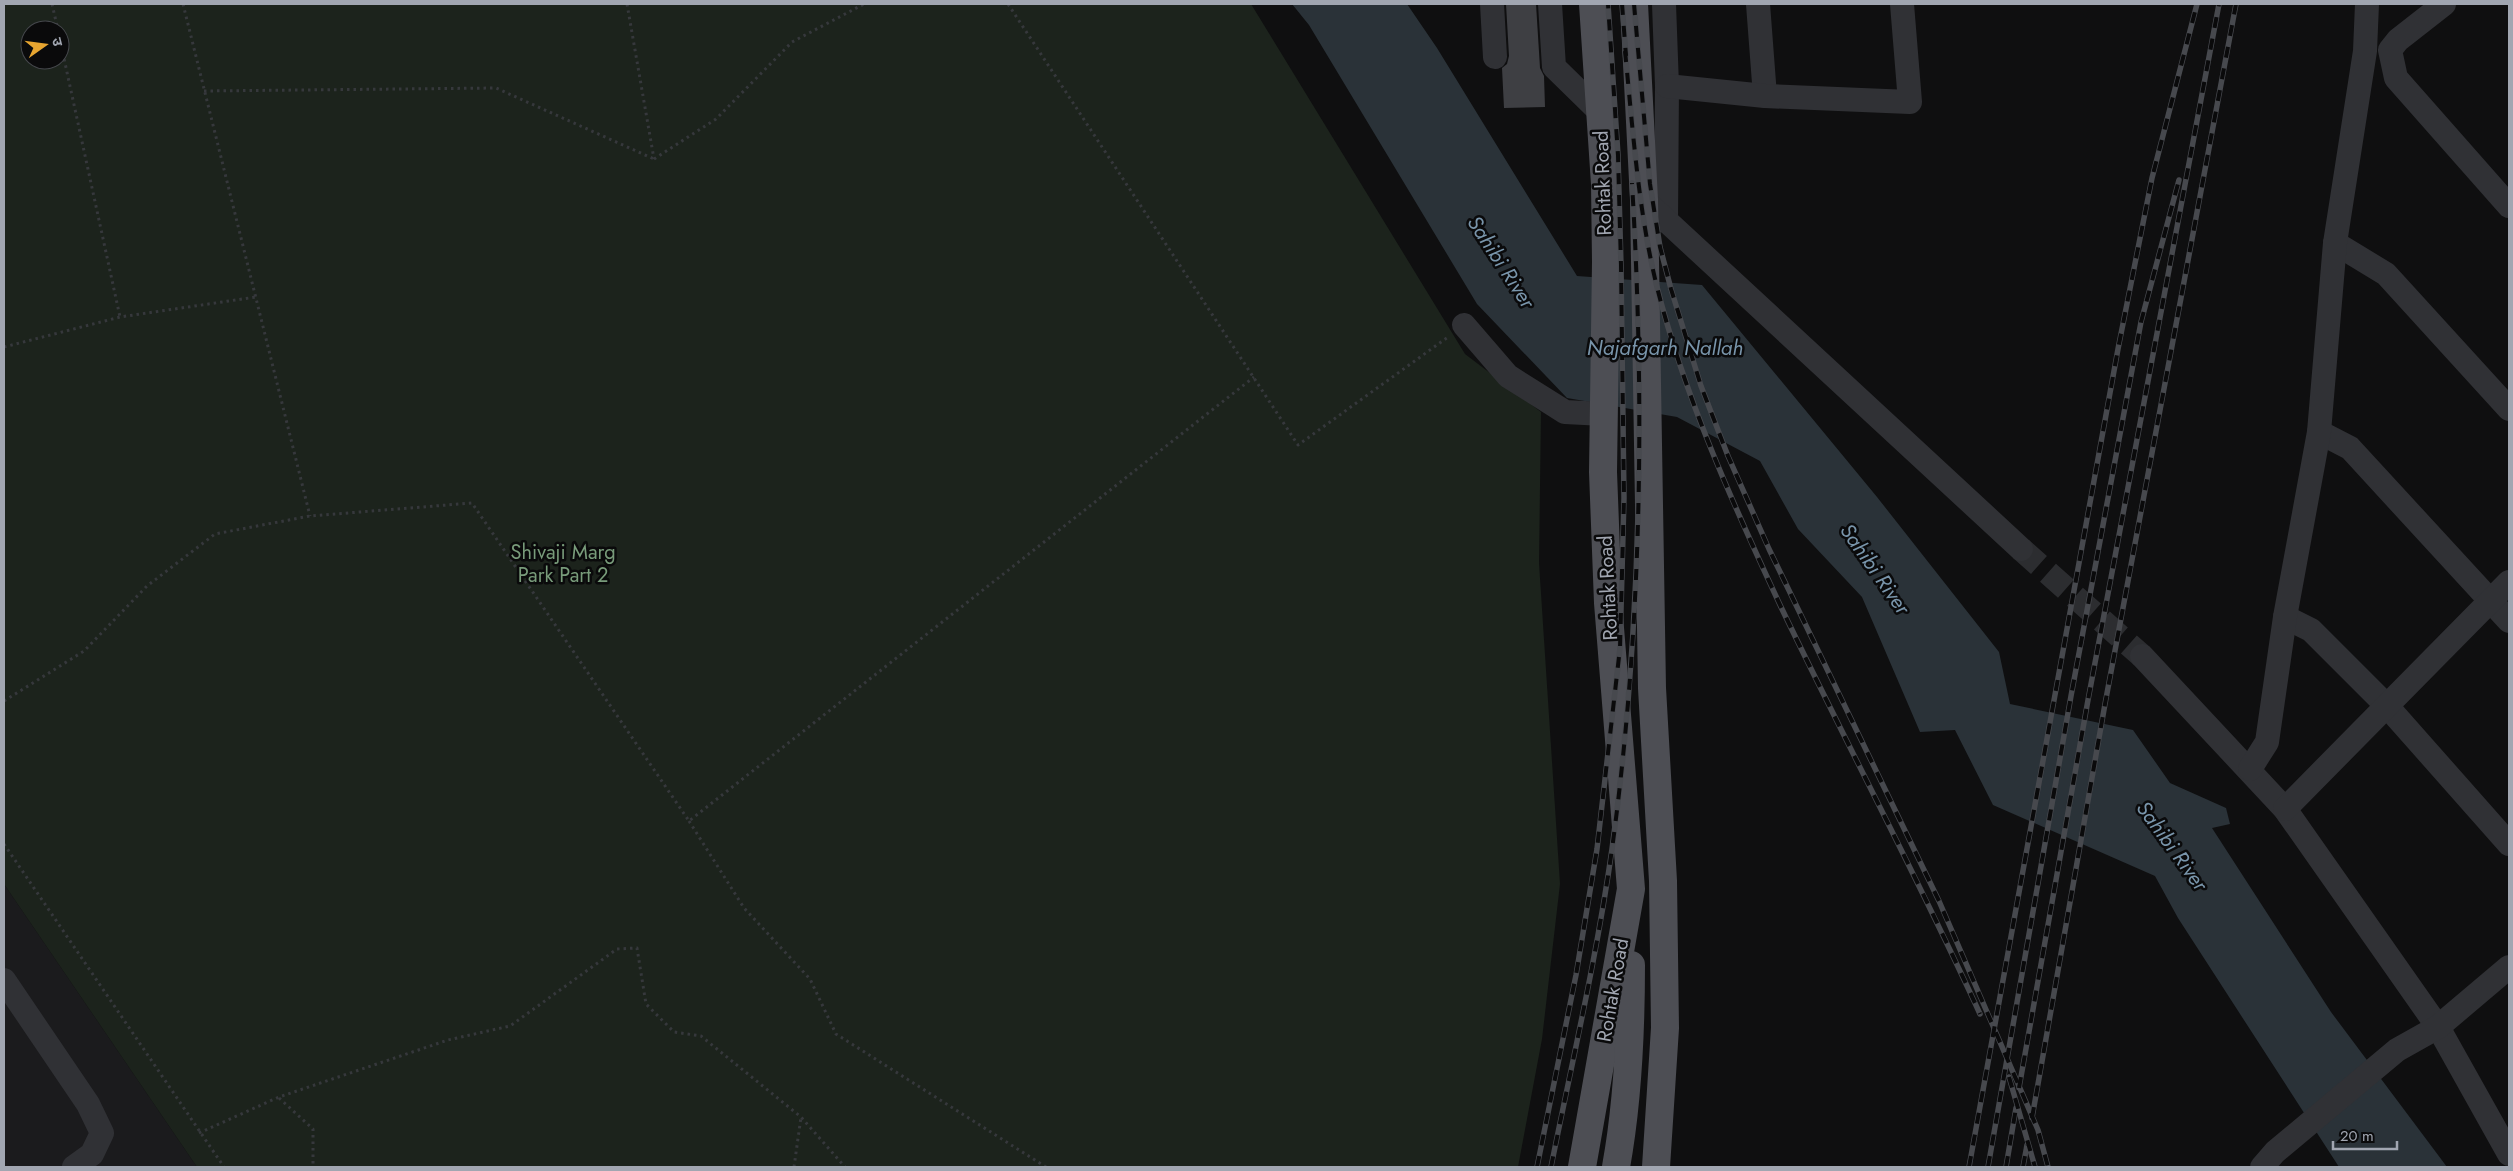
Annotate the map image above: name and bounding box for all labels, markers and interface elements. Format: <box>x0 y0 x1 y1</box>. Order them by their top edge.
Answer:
north arrow <box>20 20 70 70</box>
text: उ <box>47 35 69 49</box>
street label: Rohtak Road <box>1587 130 1619 236</box>
water label: Sahibi River <box>1460 210 1543 315</box>
water label: Najafgarh Nallah <box>1587 333 1743 363</box>
water label: Sahibi River <box>1833 517 1918 621</box>
street label: Rohtak Road <box>1591 535 1625 641</box>
park label: Shivaji Marg Park Part 2 <box>510 538 616 590</box>
water label: Sahibi River <box>2129 795 2216 898</box>
street label: Rohtak Road <box>1590 936 1636 1044</box>
scale bar <box>2333 1118 2397 1150</box>
text: 20 m <box>2340 1125 2374 1147</box>

